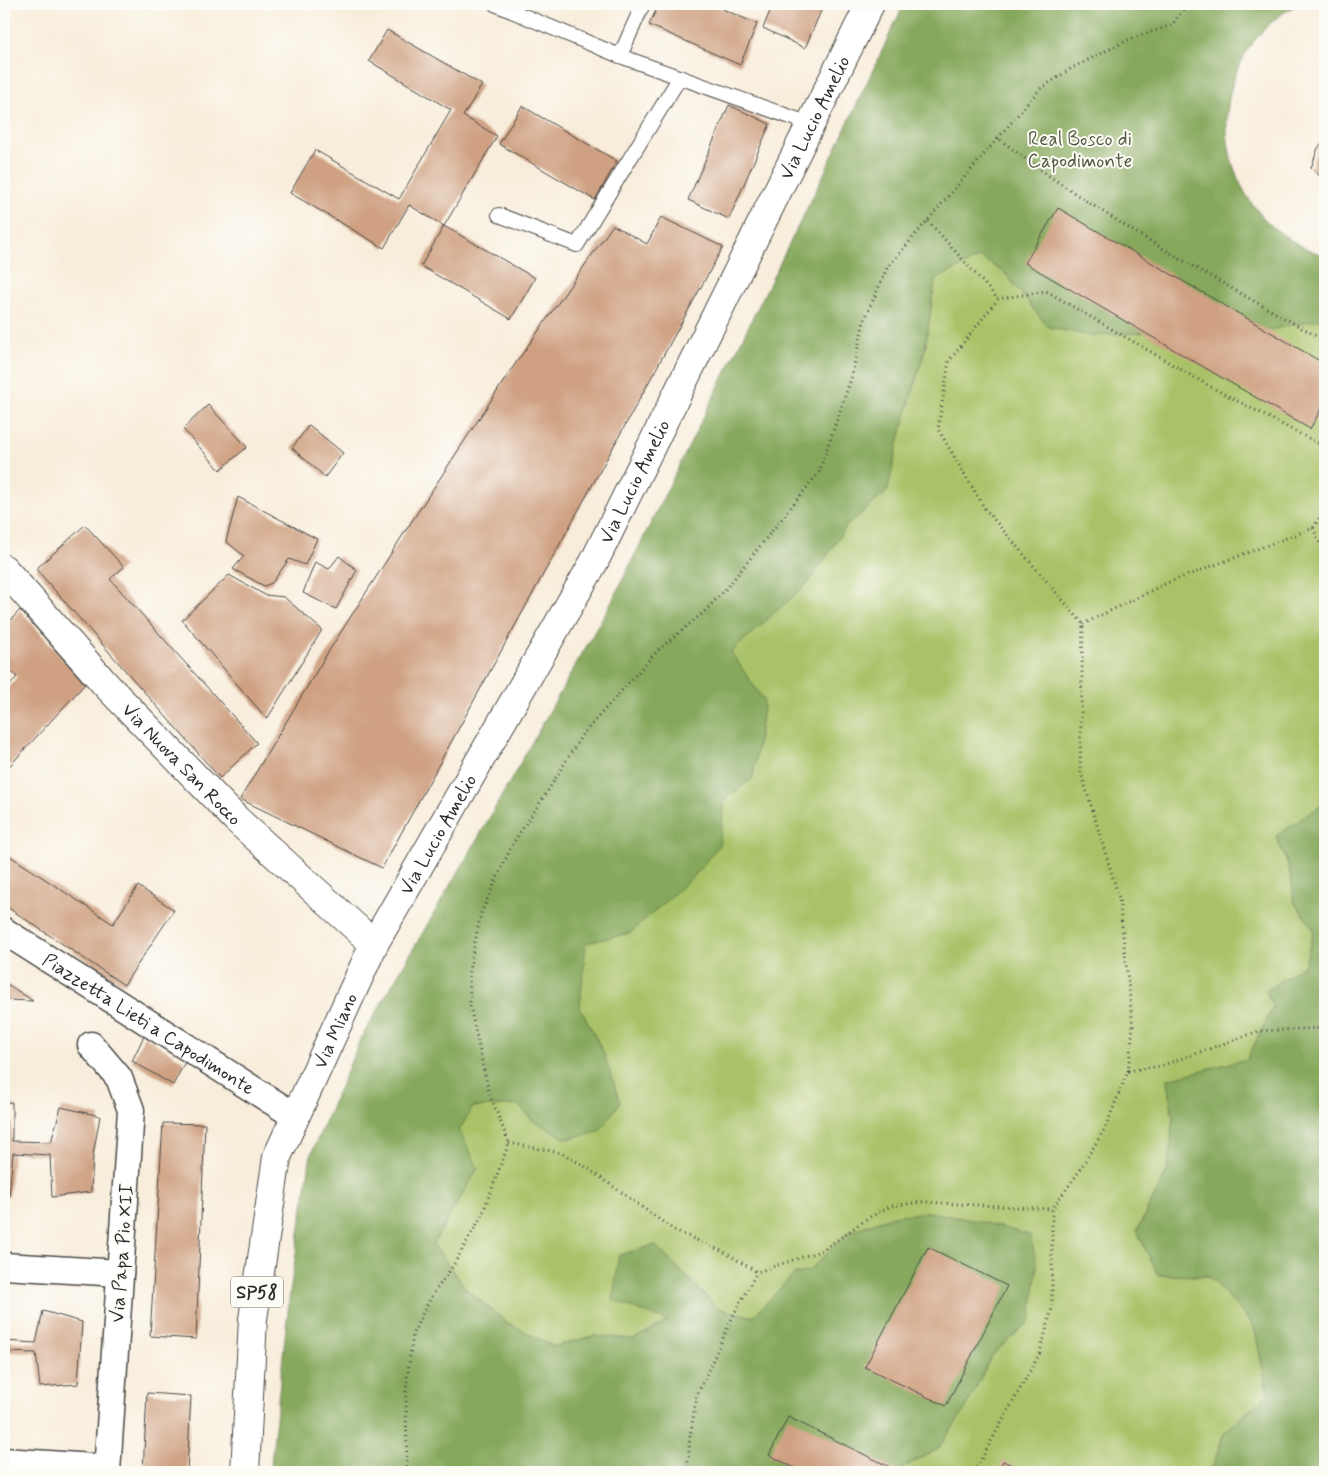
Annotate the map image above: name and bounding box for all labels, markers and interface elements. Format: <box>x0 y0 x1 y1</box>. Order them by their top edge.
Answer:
street label: Via Lucio Amelio <box>774 52 856 184</box>
park label: Real Bosco di Capodimonte <box>1028 127 1132 174</box>
street label: Via Lucio Amelio <box>594 416 676 548</box>
street label: Via Nuova San Rocco <box>116 698 247 831</box>
street label: Via Lucio Amelio <box>394 770 483 900</box>
street label: Piazzetta Lieti a Capodimonte <box>38 948 259 1101</box>
street label: Via Miano <box>308 989 364 1073</box>
street label: Via Papa Pio XII <box>105 1183 140 1323</box>
road number: SP58 <box>231 1276 283 1308</box>

